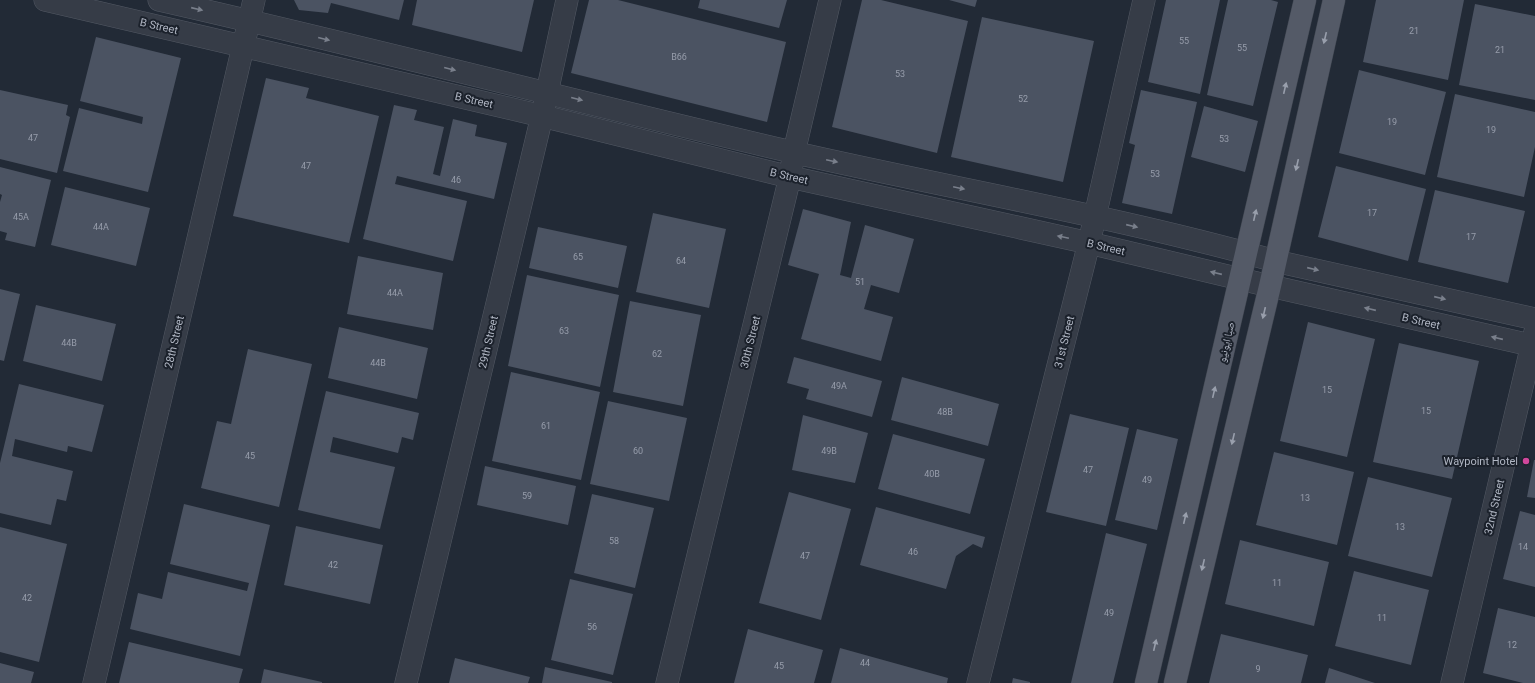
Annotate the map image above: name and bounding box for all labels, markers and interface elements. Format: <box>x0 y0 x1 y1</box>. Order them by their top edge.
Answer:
one-way arrow <box>191 6 203 12</box>
street label: B Street <box>139 16 180 37</box>
house number: 21 <box>1409 26 1419 36</box>
one-way arrow <box>1322 32 1328 44</box>
one-way arrow <box>318 36 330 42</box>
house number: 55 <box>1179 36 1189 46</box>
house number: 55 <box>1237 43 1247 53</box>
house number: 21 <box>1495 45 1505 55</box>
house number: B66 <box>671 52 687 62</box>
one-way arrow <box>444 66 456 72</box>
house number: 53 <box>895 69 905 79</box>
one-way arrow <box>1282 82 1288 94</box>
street label: B Street <box>454 90 495 111</box>
house number: 52 <box>1018 94 1028 104</box>
one-way arrow <box>570 97 583 103</box>
house number: 19 <box>1387 117 1397 127</box>
house number: 19 <box>1486 125 1496 135</box>
house number: 47 <box>28 133 38 143</box>
house number: 53 <box>1219 134 1229 144</box>
one-way arrow <box>826 158 838 164</box>
one-way arrow <box>1293 159 1299 171</box>
house number: 47 <box>301 161 311 171</box>
street label: B Street <box>769 166 810 187</box>
house number: 53 <box>1150 169 1160 179</box>
house number: 46 <box>451 175 461 185</box>
one-way arrow <box>953 185 965 191</box>
one-way arrow <box>1252 208 1258 221</box>
house number: 17 <box>1367 208 1377 218</box>
house number: 45A <box>13 212 29 222</box>
house number: 44A <box>93 222 109 232</box>
one-way arrow <box>1126 223 1138 229</box>
house number: 17 <box>1466 232 1476 242</box>
one-way arrow <box>1056 233 1069 239</box>
street label: B Street <box>1086 237 1127 258</box>
house number: 65 <box>573 252 583 262</box>
house number: 64 <box>676 256 686 266</box>
one-way arrow <box>1307 267 1319 273</box>
one-way arrow <box>1210 270 1222 276</box>
house number: 51 <box>855 277 865 287</box>
house number: 44A <box>387 288 403 298</box>
one-way arrow <box>1434 295 1446 301</box>
one-way arrow <box>1260 306 1266 319</box>
one-way arrow <box>1364 306 1376 312</box>
street label: B Street <box>1401 311 1442 332</box>
street label: 28th Street <box>162 314 187 370</box>
street label: 29th Street <box>476 314 501 370</box>
street label: 30th Street <box>738 314 763 370</box>
street label: 31st Street <box>1052 314 1077 370</box>
street label: صبا ایونیو <box>1216 321 1237 364</box>
house number: 63 <box>559 326 569 336</box>
one-way arrow <box>1491 334 1503 340</box>
house number: 44B <box>61 338 77 348</box>
house number: 62 <box>652 349 662 359</box>
house number: 44B <box>370 358 386 368</box>
house number: 49A <box>831 381 847 391</box>
house number: 15 <box>1322 385 1332 395</box>
one-way arrow <box>1212 386 1218 398</box>
house number: 15 <box>1421 406 1431 416</box>
house number: 48B <box>937 407 953 417</box>
house number: 61 <box>541 421 551 431</box>
one-way arrow <box>1230 433 1236 445</box>
house number: 60 <box>633 446 643 456</box>
house number: 49B <box>821 446 837 456</box>
house number: 45 <box>245 451 255 461</box>
place label: Waypoint Hotel <box>1444 455 1518 468</box>
marker: Waypoint Hotel <box>1521 456 1531 466</box>
house number: 47 <box>1083 465 1093 475</box>
house number: 40B <box>924 469 940 479</box>
house number: 49 <box>1142 475 1152 485</box>
street label: 32nd Street <box>1482 478 1507 536</box>
house number: 59 <box>522 491 532 501</box>
house number: 13 <box>1300 493 1310 503</box>
one-way arrow <box>1182 512 1188 525</box>
house number: 13 <box>1395 522 1405 532</box>
house number: 58 <box>609 536 619 546</box>
house number: 14 <box>1518 542 1528 552</box>
house number: 46 <box>908 547 918 557</box>
house number: 47 <box>800 551 810 561</box>
house number: 42 <box>328 560 338 570</box>
one-way arrow <box>1200 560 1206 572</box>
house number: 11 <box>1272 578 1282 588</box>
house number: 42 <box>22 593 32 603</box>
house number: 49 <box>1104 608 1114 618</box>
house number: 11 <box>1377 613 1387 623</box>
house number: 56 <box>587 622 597 632</box>
one-way arrow <box>1152 639 1158 651</box>
house number: 12 <box>1507 640 1517 650</box>
house number: 44 <box>860 658 870 668</box>
house number: 45 <box>774 661 784 671</box>
house number: 9 <box>1255 664 1261 674</box>

